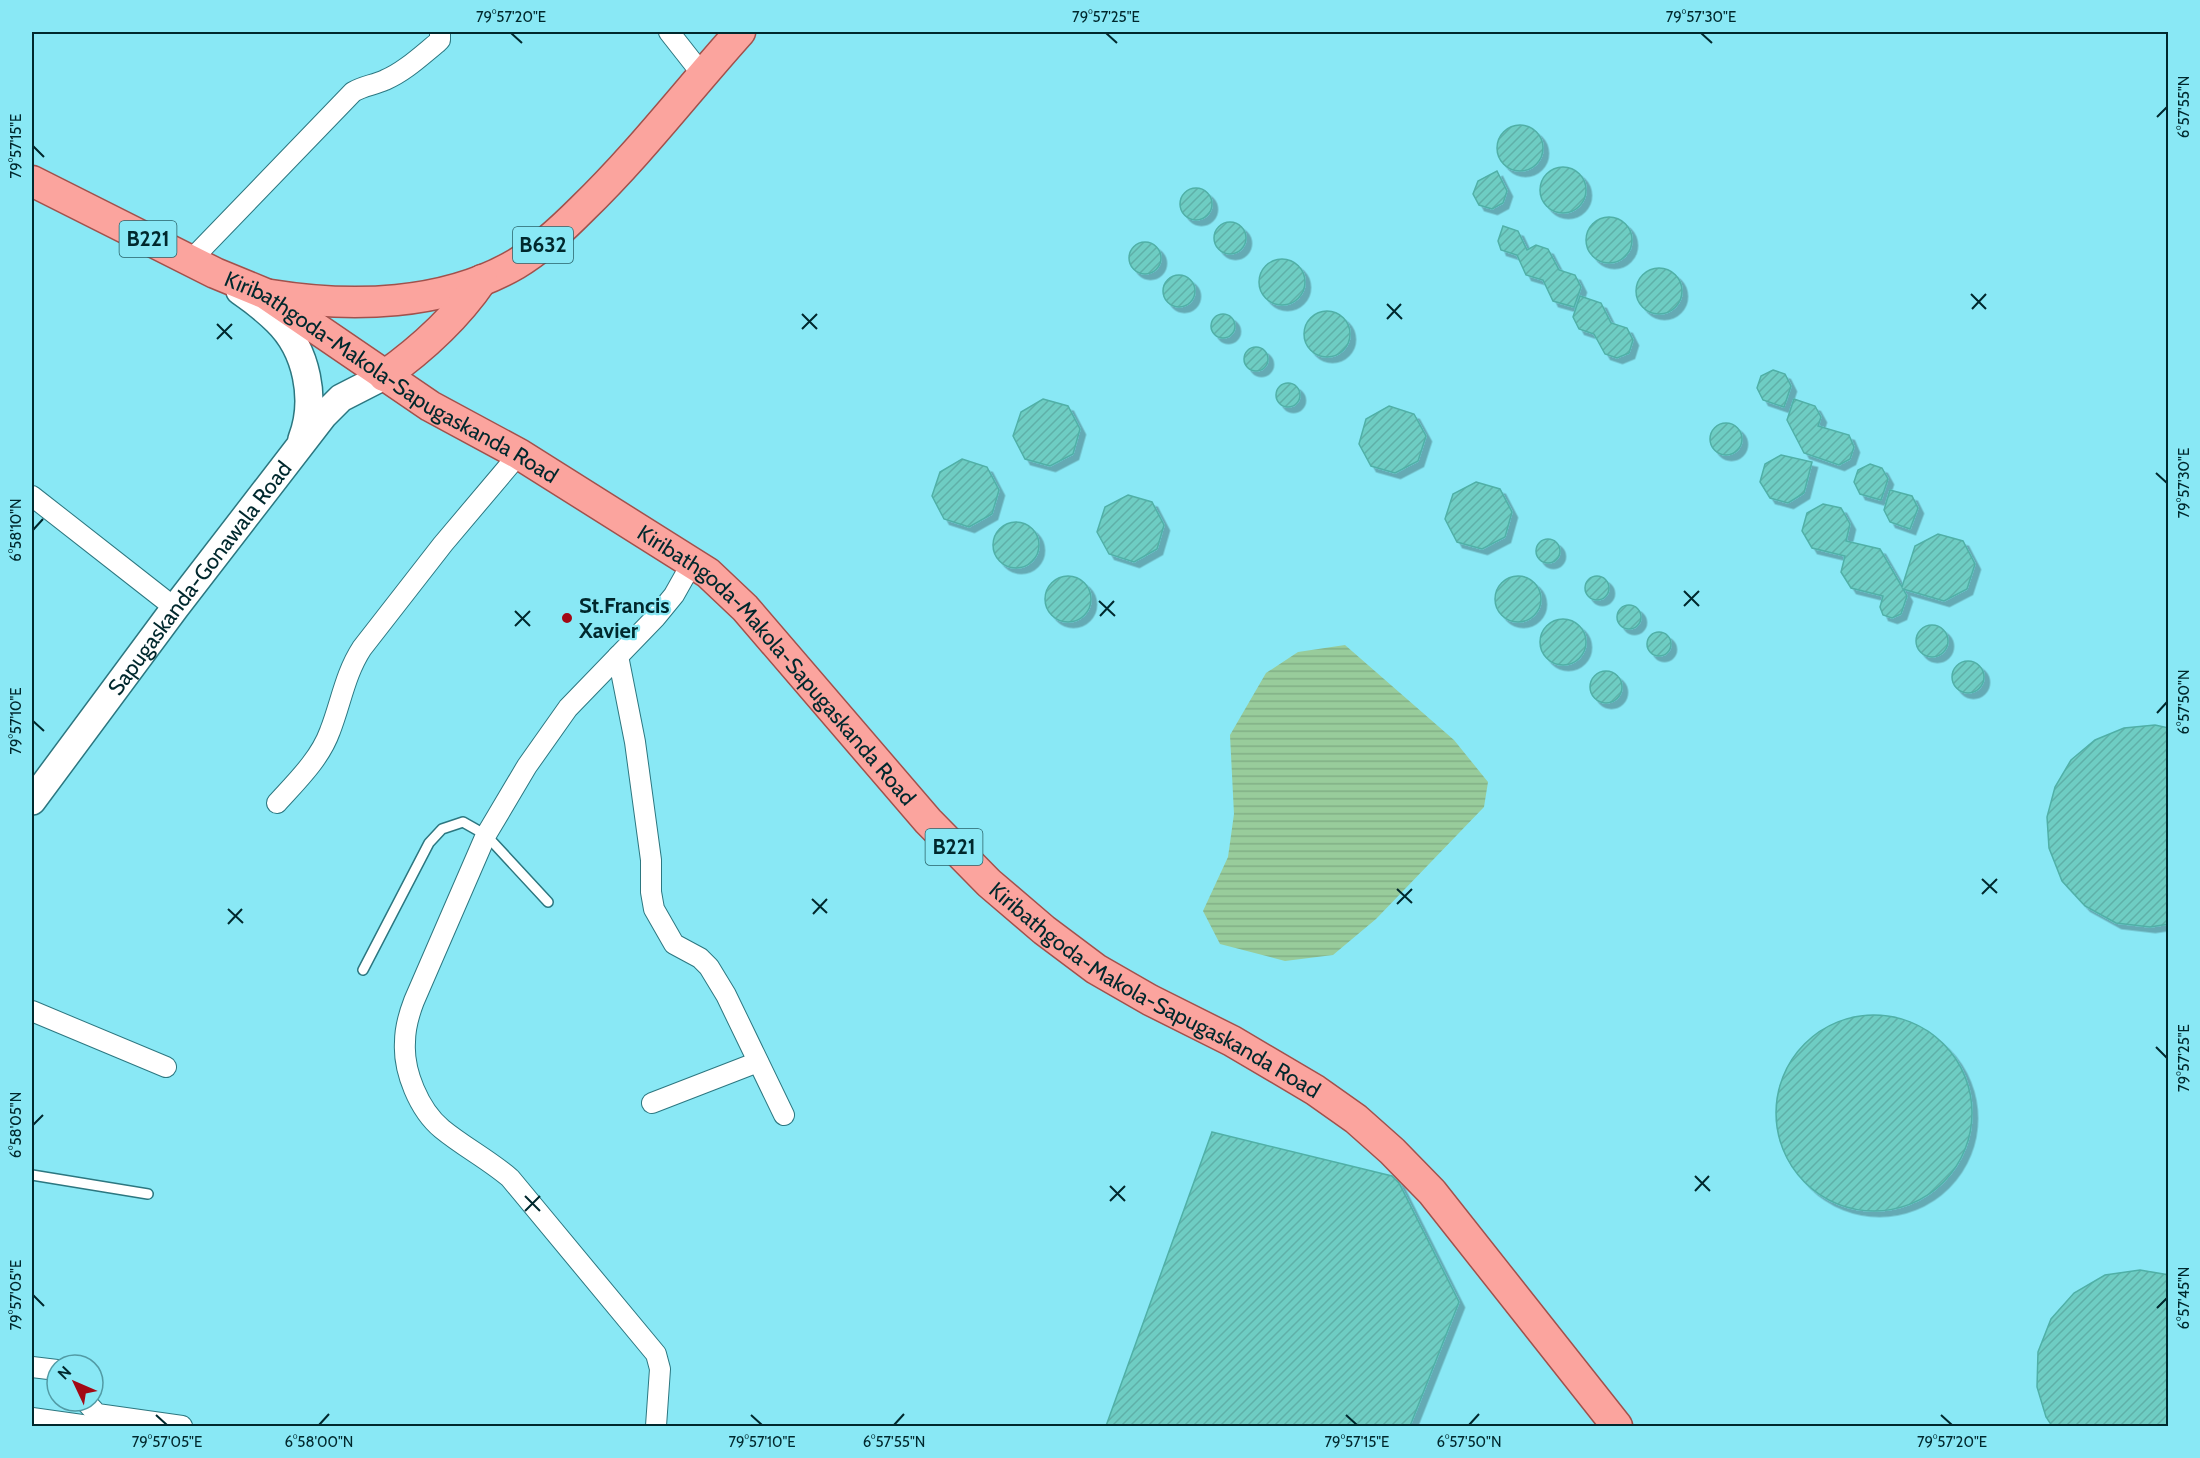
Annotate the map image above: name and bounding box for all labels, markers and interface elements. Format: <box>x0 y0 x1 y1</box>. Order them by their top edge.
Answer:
text: 79°57'20"E <box>476 8 546 26</box>
text: 79°57'25"E <box>1072 8 1140 26</box>
text: 79°57'30"E <box>1666 8 1736 26</box>
text: 6°57'55"N <box>2175 76 2193 138</box>
text: 79°57'15"E <box>7 114 25 178</box>
road number: B221 <box>120 221 176 257</box>
road number: B632 <box>513 227 573 263</box>
street label: Kiribathgoda-Makola-Sapugaskanda Road <box>220 265 563 489</box>
text: 79°57'30"E <box>2175 448 2193 518</box>
street label: Sapugaskanda-Gonawala Road <box>102 456 297 700</box>
text: 6°58'10"N <box>7 498 25 562</box>
street label: Kiribathgoda-Makola-Sapugaskanda Road <box>632 519 921 811</box>
place label: St.Francis Xavier <box>578 592 670 644</box>
marker: St.Francis Xavier <box>560 611 574 625</box>
text: 6°57'50"N <box>2175 670 2193 734</box>
text: 79°57'10"E <box>7 687 25 755</box>
road number: B221 <box>926 829 982 865</box>
street label: Kiribathgoda-Makola-Sapugaskanda Road <box>984 876 1325 1104</box>
text: 79°57'25"E <box>2175 1024 2193 1092</box>
text: 6°58'05"N <box>7 1092 25 1158</box>
text: 79°57'05"E <box>7 1260 25 1330</box>
text: 6°57'45"N <box>2175 1267 2193 1329</box>
north arrow <box>45 1353 105 1413</box>
text: N <box>54 1362 75 1384</box>
text: 79°57'05"E <box>132 1433 202 1451</box>
text: 6°58'00"N <box>285 1433 353 1451</box>
text: 79°57'10"E <box>728 1433 796 1451</box>
text: 6°57'55"N <box>863 1433 925 1451</box>
text: 79°57'15"E <box>1325 1433 1389 1451</box>
text: 6°57'50"N <box>1437 1433 1501 1451</box>
text: 79°57'20"E <box>1917 1433 1987 1451</box>

